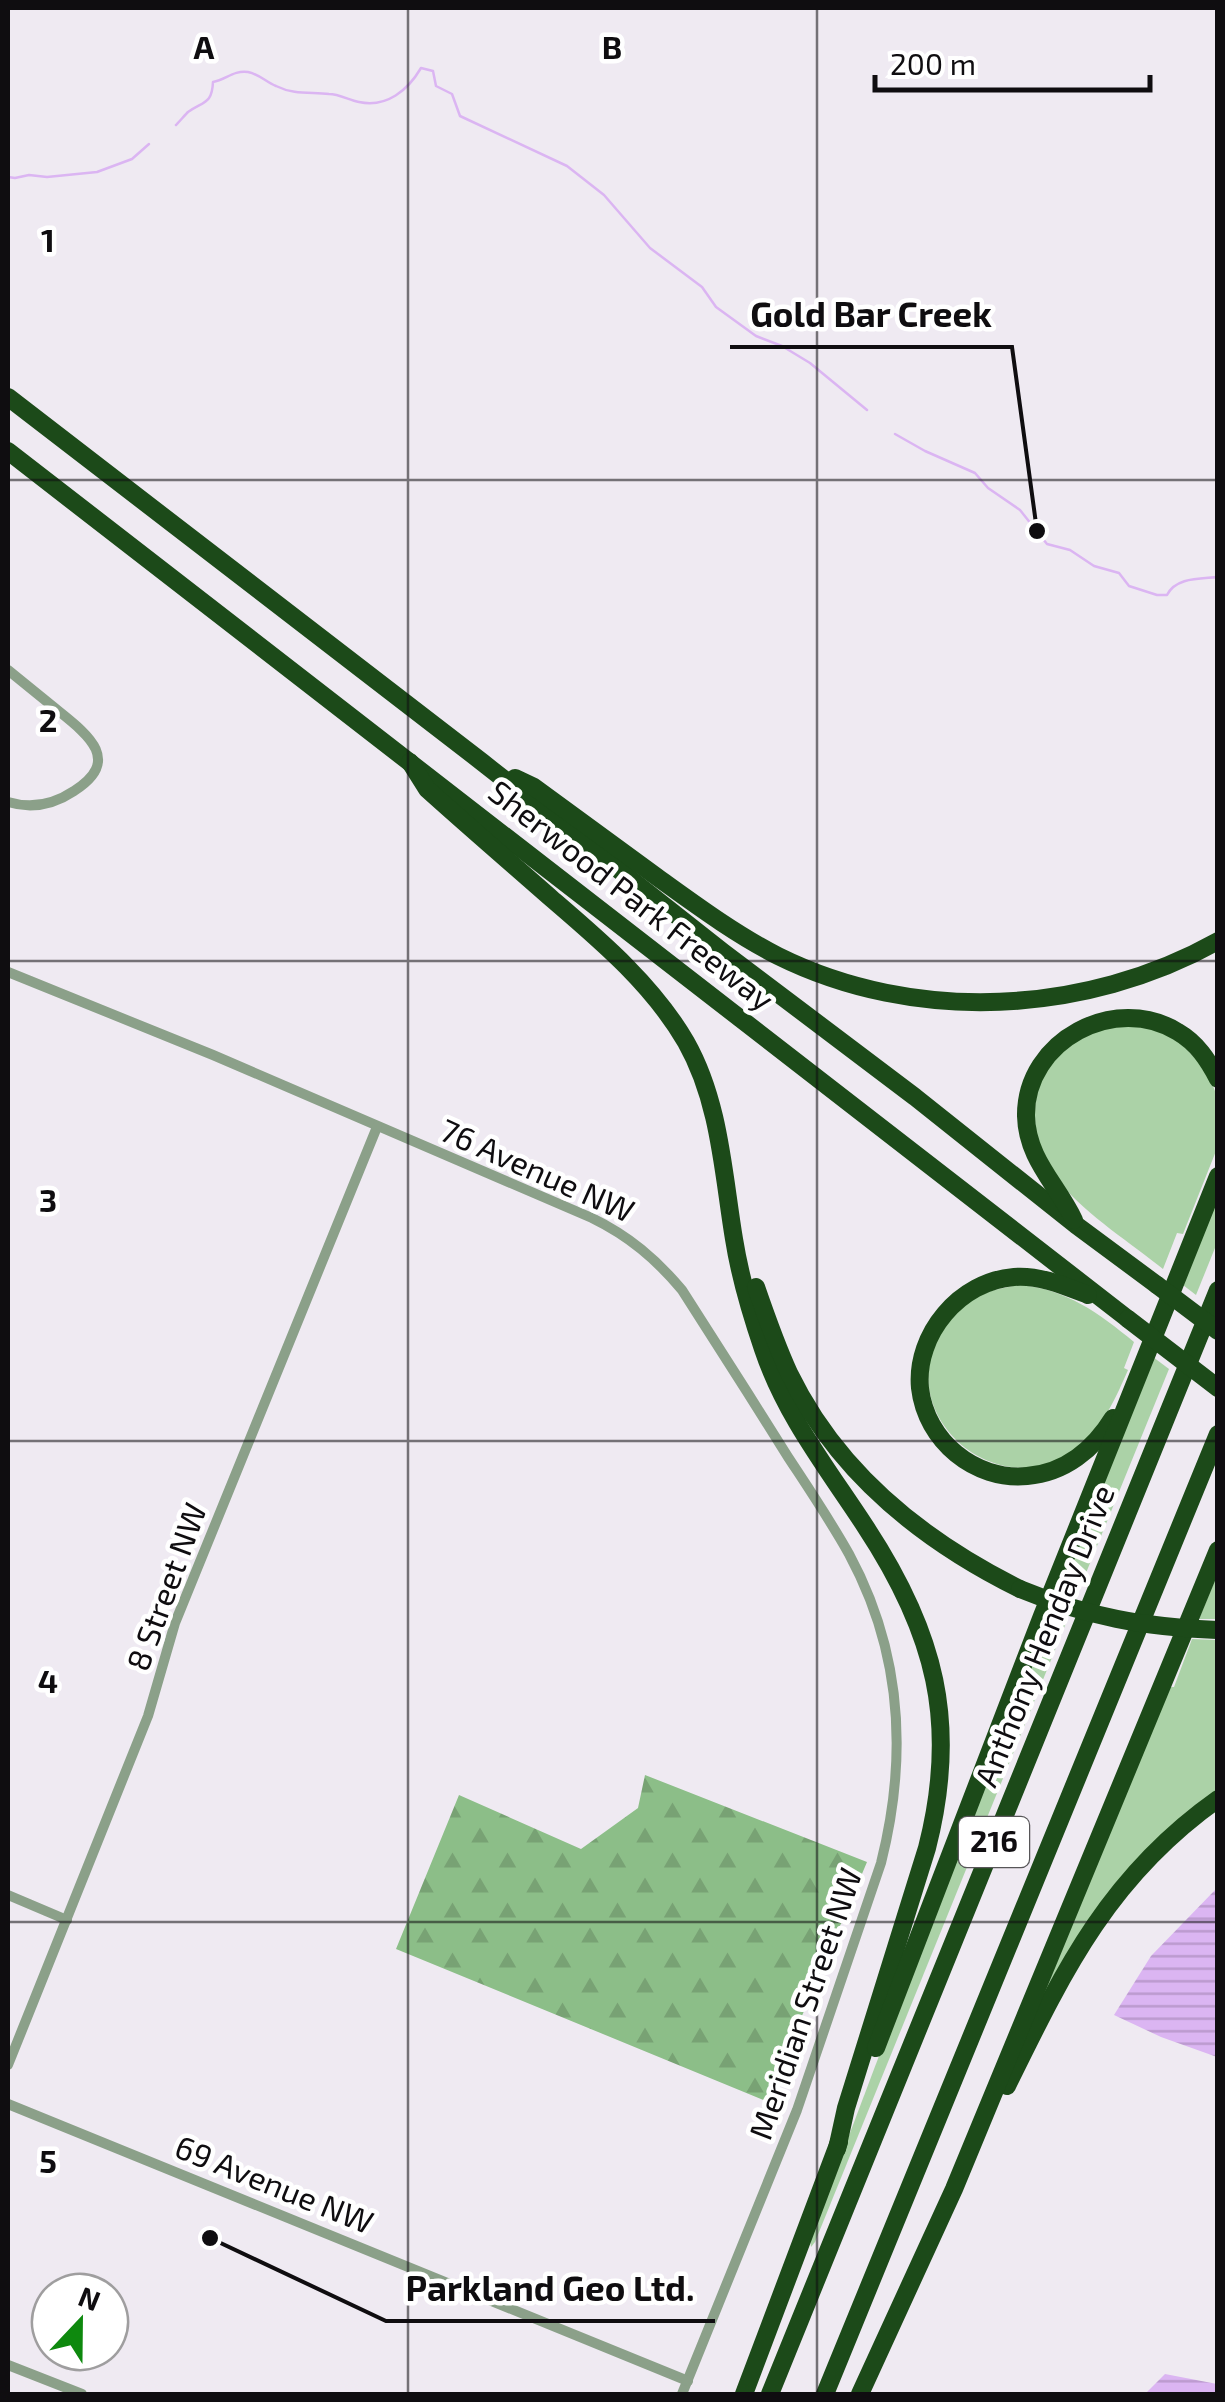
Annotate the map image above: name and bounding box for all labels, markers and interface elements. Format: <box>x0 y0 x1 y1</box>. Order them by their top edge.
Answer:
text: A <box>194 27 215 65</box>
text: B <box>602 27 622 65</box>
scale bar <box>875 30 1150 92</box>
text: 200 m <box>890 45 976 81</box>
text: 1 <box>41 220 55 258</box>
callout: Gold Bar Creek <box>730 282 1012 347</box>
text: Gold Bar Creek <box>750 292 992 334</box>
text: 2 <box>39 700 57 738</box>
street label: Sherwood Park Freeway <box>482 771 782 1018</box>
street label: 76 Avenue NW <box>435 1109 641 1229</box>
text: 3 <box>39 1180 57 1218</box>
street label: Anthony Henday Drive <box>965 1479 1121 1792</box>
street label: 8 Street NW <box>117 1497 213 1675</box>
text: 4 <box>38 1661 58 1699</box>
road number: 216 <box>959 1817 1029 1867</box>
street label: Meridian Street NW <box>740 1863 868 2144</box>
street label: 69 Avenue NW <box>170 2126 379 2240</box>
text: 5 <box>39 2141 57 2179</box>
callout: Parkland Geo Ltd. <box>386 2256 715 2321</box>
text: Parkland Geo Ltd. <box>405 2266 695 2308</box>
north arrow <box>30 2272 130 2372</box>
text: N <box>74 2278 105 2317</box>

